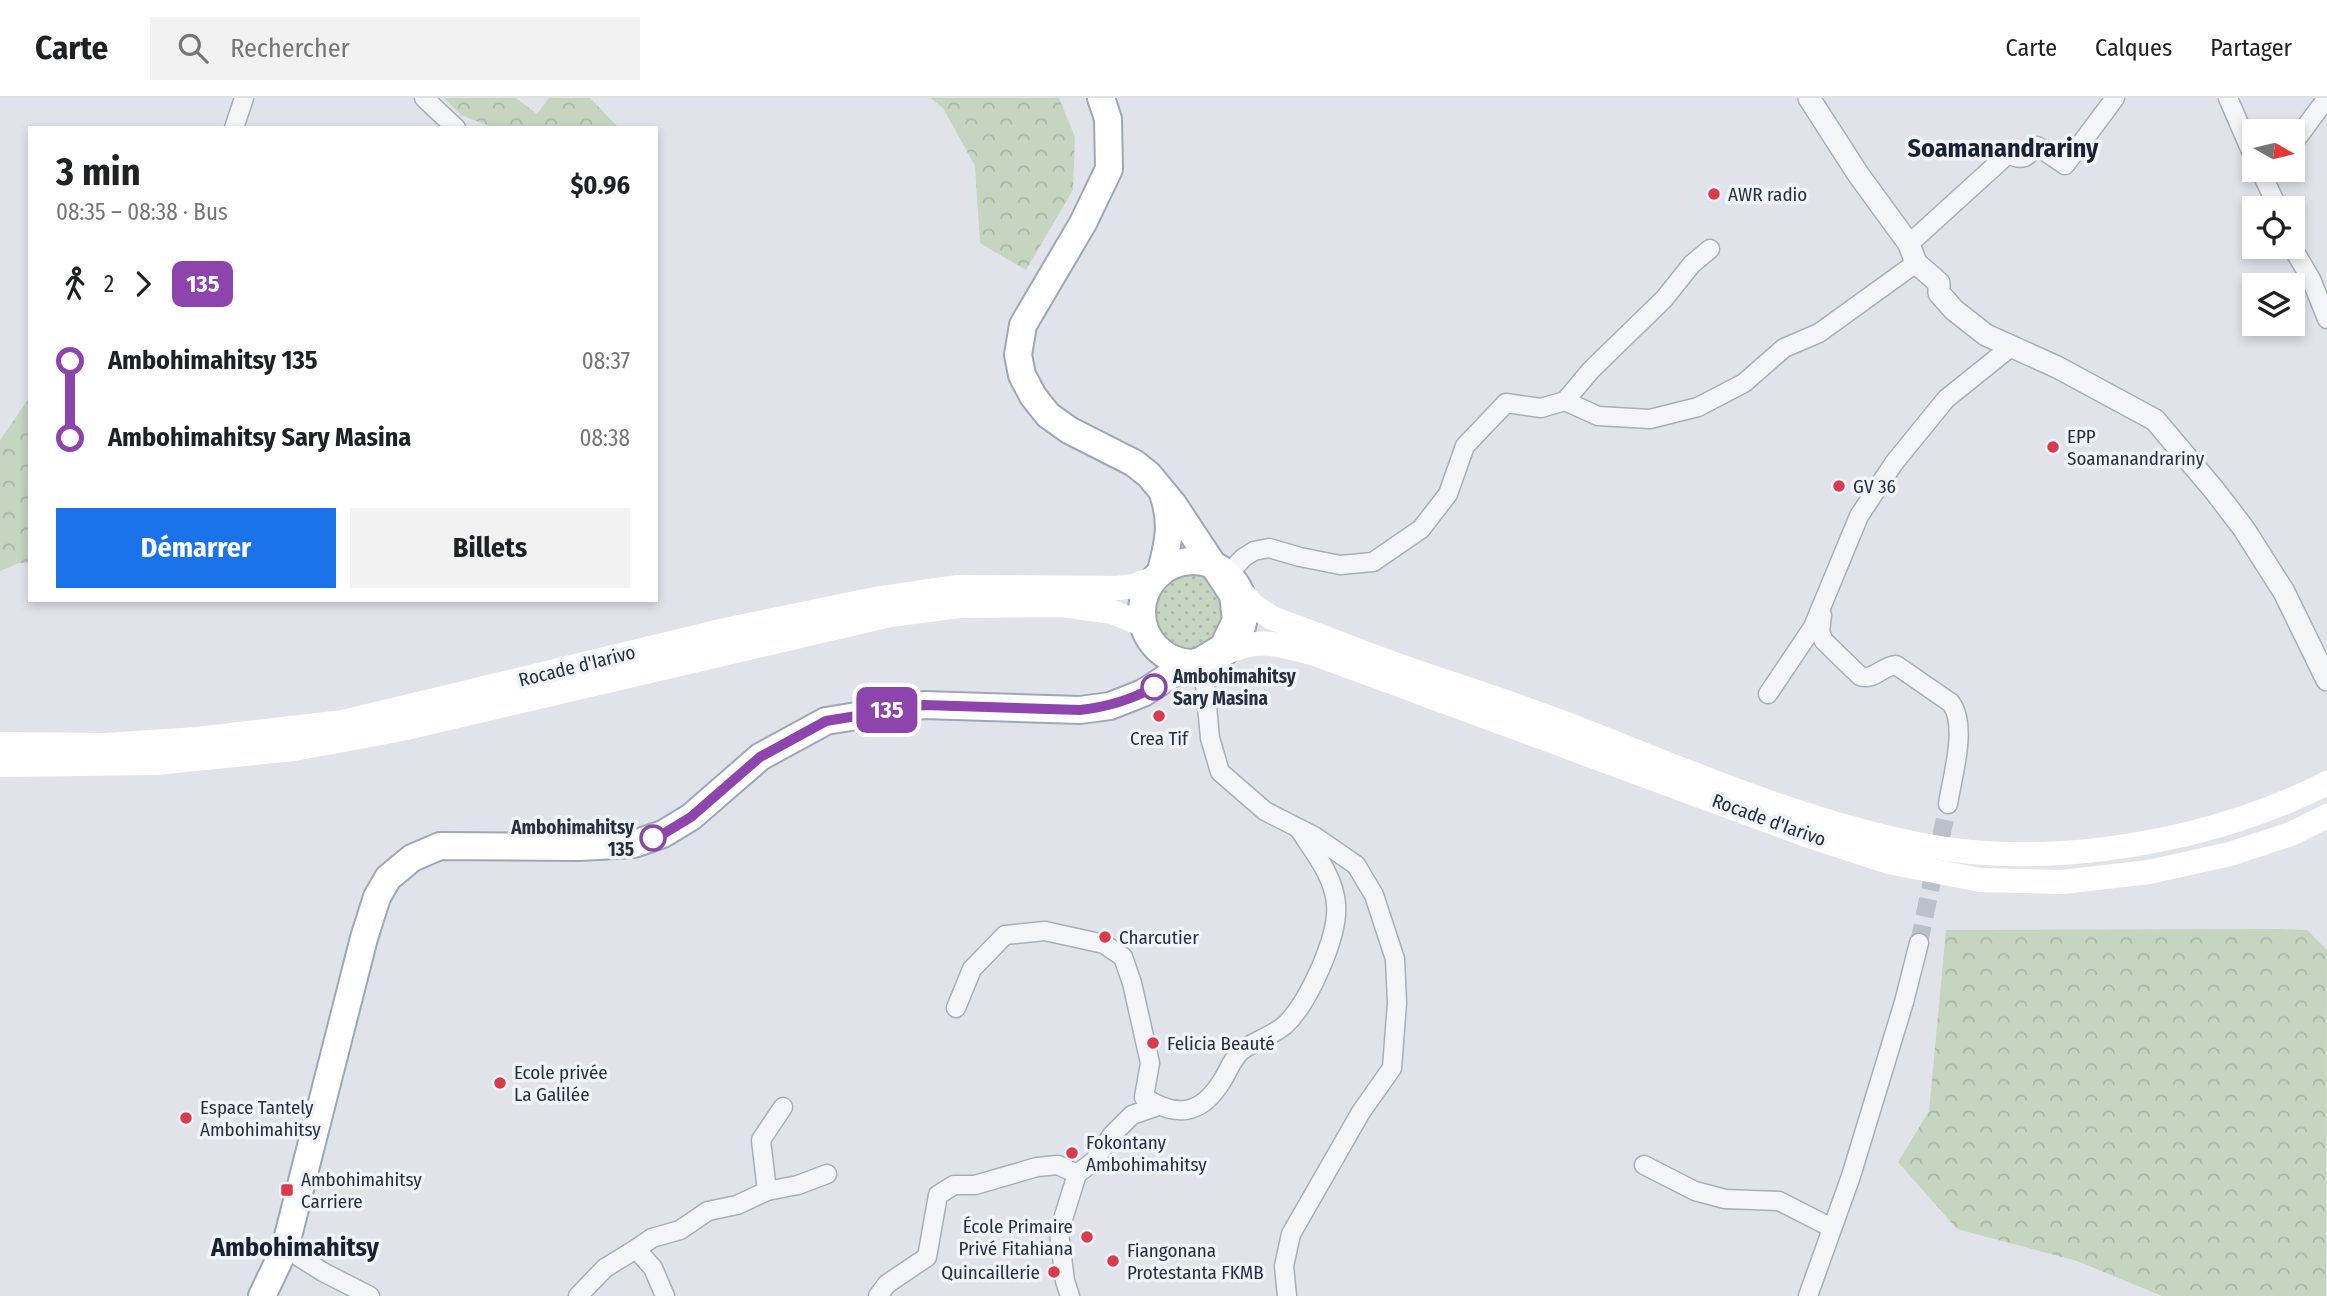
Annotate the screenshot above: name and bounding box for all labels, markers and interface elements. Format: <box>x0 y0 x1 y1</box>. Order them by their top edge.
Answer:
search box <box>150 17 640 80</box>
text: Carte <box>35 28 108 68</box>
icon: search <box>174 29 212 67</box>
text: Rechercher <box>230 33 350 64</box>
text: Carte <box>2006 34 2057 62</box>
text: Calques <box>2095 34 2172 62</box>
text: Partager <box>2210 34 2292 62</box>
north arrow <box>2242 119 2305 182</box>
map controls <box>2242 119 2305 336</box>
district label: Soamanandrariny <box>1908 133 2099 164</box>
text: 3 min <box>56 149 141 195</box>
text: $0.96 <box>570 170 630 201</box>
place label: AWR radio <box>1728 183 1807 206</box>
marker: AWR radio <box>1706 186 1722 202</box>
button: locate <box>2242 196 2305 259</box>
text: 08:35 – 08:38 · Bus <box>56 198 228 226</box>
icon: walk <box>56 265 94 303</box>
icon: forward <box>124 265 162 303</box>
text: 2 <box>104 270 114 298</box>
text: 135 <box>186 270 219 298</box>
button: layers <box>2242 273 2305 336</box>
text: Ambohimahitsy 135 <box>108 345 317 376</box>
text: 08:37 <box>582 347 630 375</box>
text: Ambohimahitsy Sary Masina <box>108 422 411 453</box>
text: 08:38 <box>580 424 630 452</box>
place label: EPP Soamanandrariny <box>2067 425 2205 470</box>
marker: EPP Soamanandrariny <box>2045 439 2061 455</box>
place label: GV 36 <box>1853 475 1896 498</box>
marker: GV 36 <box>1831 478 1847 494</box>
button: Démarrer <box>56 508 336 588</box>
button: Billets <box>350 508 630 588</box>
street label: Rocade d'Iarivo <box>516 640 638 692</box>
place label: Ambohimahitsy Sary Masina <box>1172 665 1297 710</box>
marker: Ambohimahitsy Sary Masina <box>1141 674 1167 700</box>
line badge: 135 <box>847 687 927 733</box>
text: 135 <box>870 696 904 724</box>
marker: Crea Tif <box>1151 708 1167 724</box>
place label: Crea Tif <box>1130 727 1189 750</box>
street label: Rocade d'Iarivo <box>1709 789 1829 851</box>
place label: Ambohimahitsy 135 <box>510 816 635 861</box>
marker: Ambohimahitsy 135 <box>640 825 666 851</box>
place label: Charcutier <box>1119 926 1199 949</box>
marker: Charcutier <box>1097 929 1113 945</box>
place label: Felicia Beauté <box>1167 1032 1275 1055</box>
marker: Felicia Beauté <box>1145 1035 1161 1051</box>
place label: Ecole privée La Galilée <box>514 1061 608 1106</box>
marker: Ecole privée La Galilée <box>492 1075 508 1091</box>
place label: Espace Tantely Ambohimahitsy <box>200 1096 321 1141</box>
marker: Espace Tantely Ambohimahitsy <box>178 1110 194 1126</box>
place label: Fokontany Ambohimahitsy <box>1086 1131 1207 1176</box>
marker: Fokontany Ambohimahitsy <box>1064 1145 1080 1161</box>
place label: Ambohimahitsy Carriere <box>301 1168 422 1213</box>
marker: Ambohimahitsy Carriere <box>279 1182 295 1198</box>
place label: École Primaire Privé Fitahiana <box>958 1215 1073 1260</box>
marker: École Primaire Privé Fitahiana <box>1079 1229 1095 1245</box>
district label: Ambohimahitsy <box>210 1232 380 1263</box>
place label: Fiangonana Protestanta FKMB <box>1127 1239 1264 1284</box>
marker: Fiangonana Protestanta FKMB <box>1105 1253 1121 1269</box>
place label: Quincaillerie <box>941 1261 1040 1284</box>
marker: Quincaillerie <box>1046 1264 1062 1280</box>

